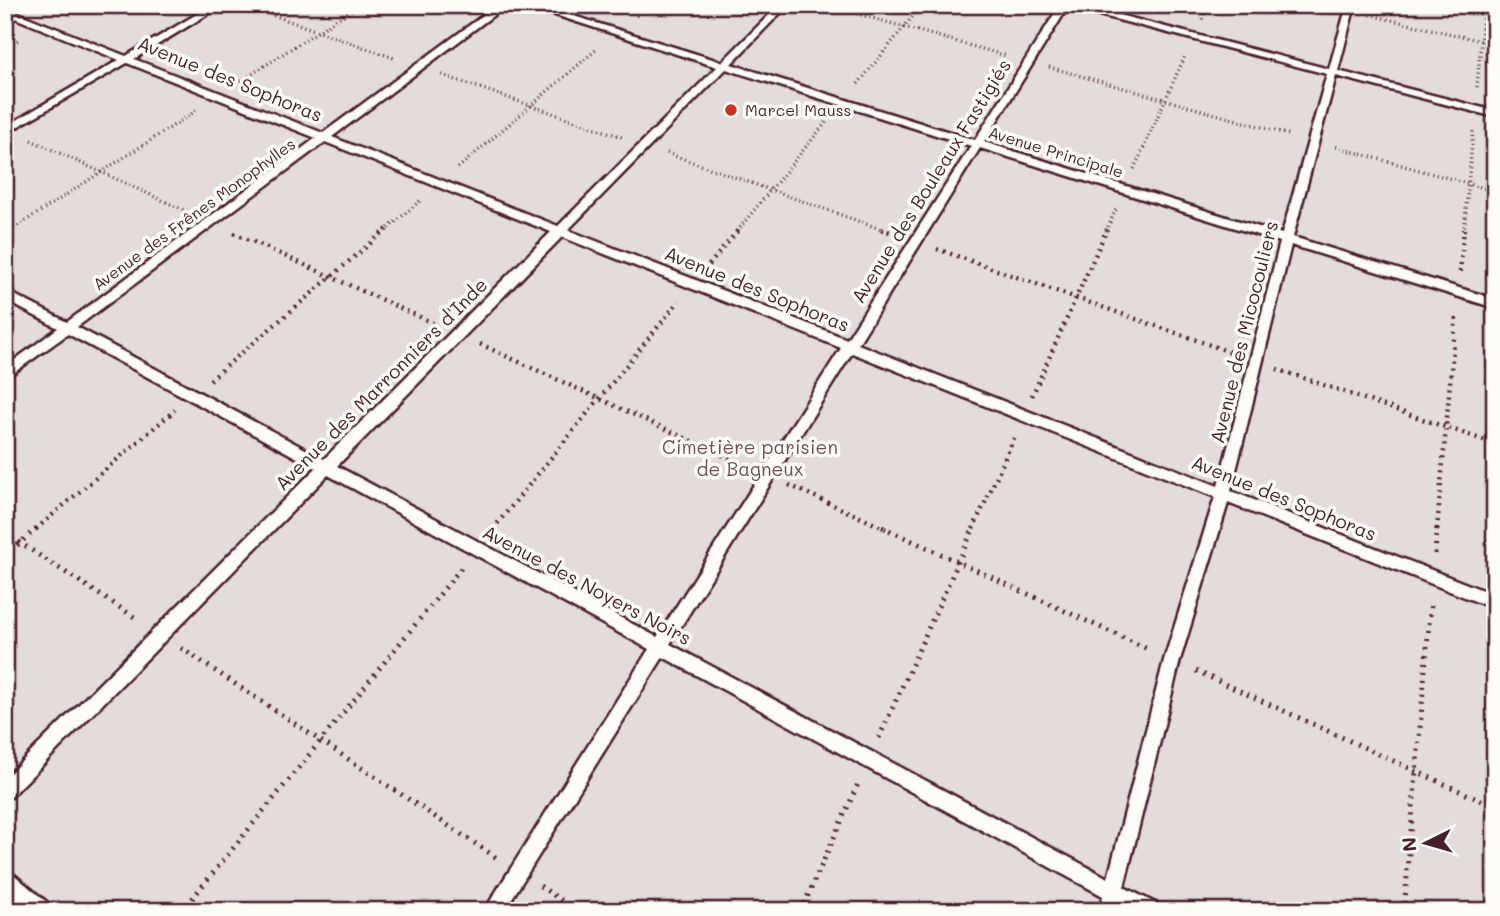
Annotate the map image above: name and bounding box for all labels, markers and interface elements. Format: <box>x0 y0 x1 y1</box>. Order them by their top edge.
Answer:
street label: Avenue des Sophoras <box>134 30 326 127</box>
street label: Avenue des Bouleaux Fastigiés <box>845 54 1016 307</box>
place label: Marcel Mauss <box>745 99 851 120</box>
marker: Marcel Mauss <box>723 102 739 118</box>
street label: Avenue Principale <box>986 121 1126 182</box>
street label: Avenue des Frênes Monophylles <box>88 133 299 294</box>
street label: Avenue des Micocouliers <box>1204 218 1283 446</box>
street label: Avenue des Sophoras <box>661 240 853 337</box>
street label: Avenue des Marronniers d'Inde <box>269 272 492 495</box>
park label: Cimetière parisien de Bagneux <box>662 434 838 481</box>
street label: Avenue des Sophoras <box>1188 449 1380 546</box>
street label: Avenue des Noyers Noirs <box>479 519 696 650</box>
north arrow <box>1392 808 1462 878</box>
text: N <box>1395 836 1422 853</box>

